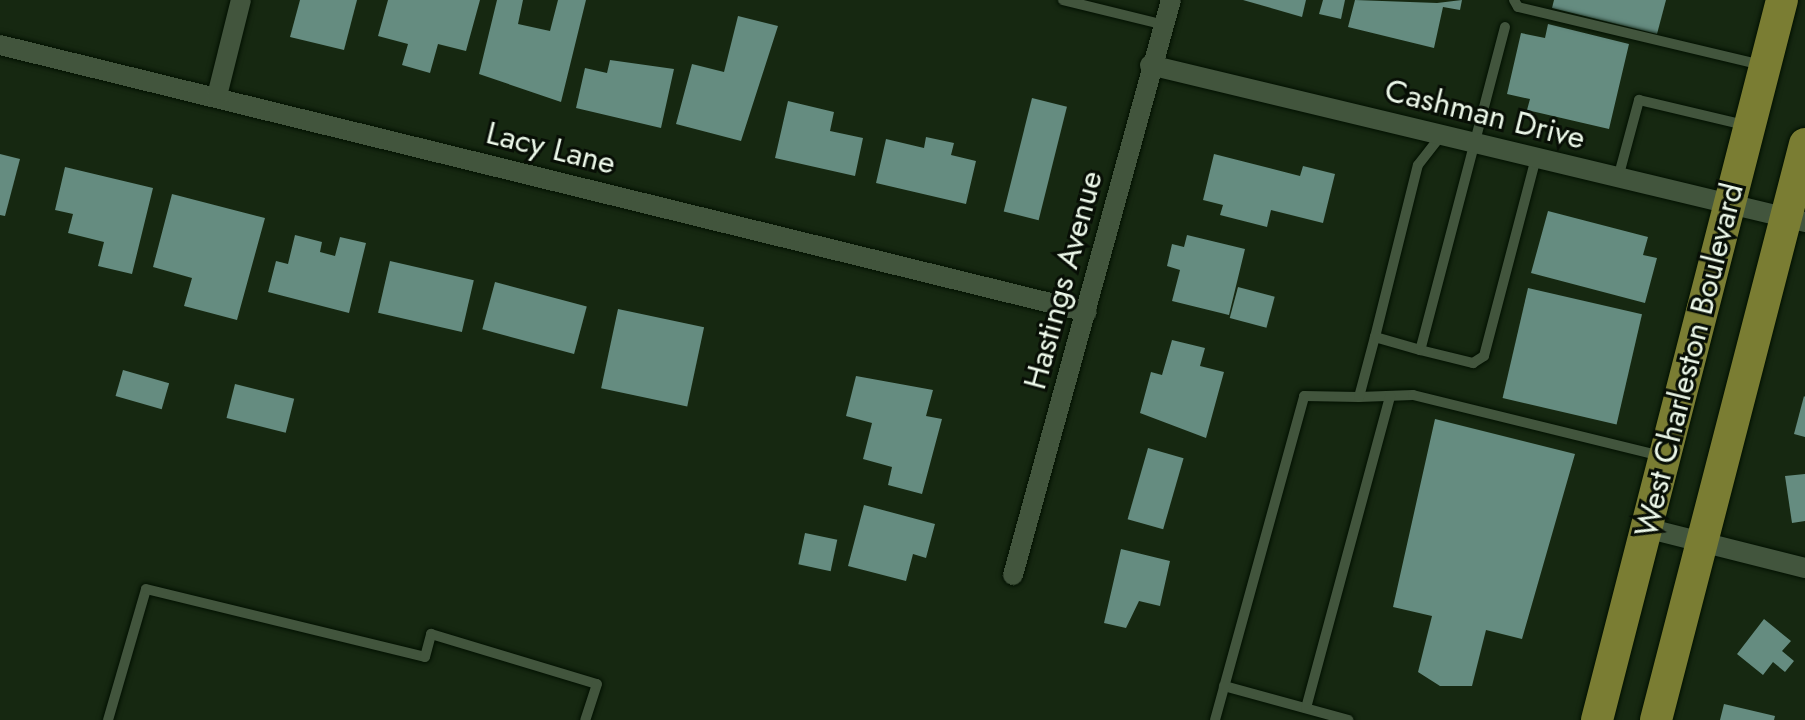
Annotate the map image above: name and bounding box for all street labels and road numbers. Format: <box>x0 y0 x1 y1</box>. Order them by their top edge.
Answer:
street label: Cashman Drive <box>1381 71 1589 157</box>
street label: Lacy Lane <box>482 113 620 183</box>
street label: Hastings Avenue <box>1015 167 1111 393</box>
street label: West Charleston Boulevard <box>1626 179 1752 541</box>

